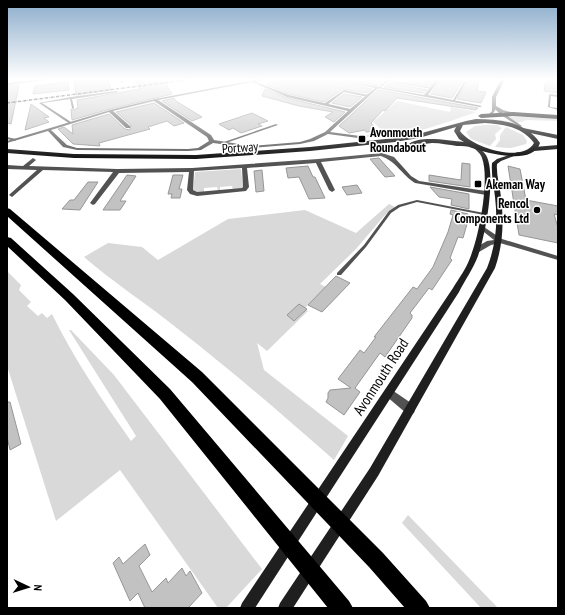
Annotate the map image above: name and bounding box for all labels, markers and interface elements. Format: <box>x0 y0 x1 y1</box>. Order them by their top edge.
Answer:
place label: Avonmouth Roundabout <box>369 124 426 156</box>
marker: Avonmouth Roundabout <box>357 134 367 144</box>
street label: Portway <box>221 138 259 157</box>
place label: Akeman Way <box>485 176 546 193</box>
marker: Akeman Way <box>473 179 483 189</box>
place label: Rencol Components Ltd <box>454 195 530 227</box>
marker: Rencol Components Ltd <box>532 205 542 215</box>
street label: Avonmouth Road <box>349 335 412 419</box>
north arrow <box>8 567 48 607</box>
text: N <box>31 584 45 591</box>

